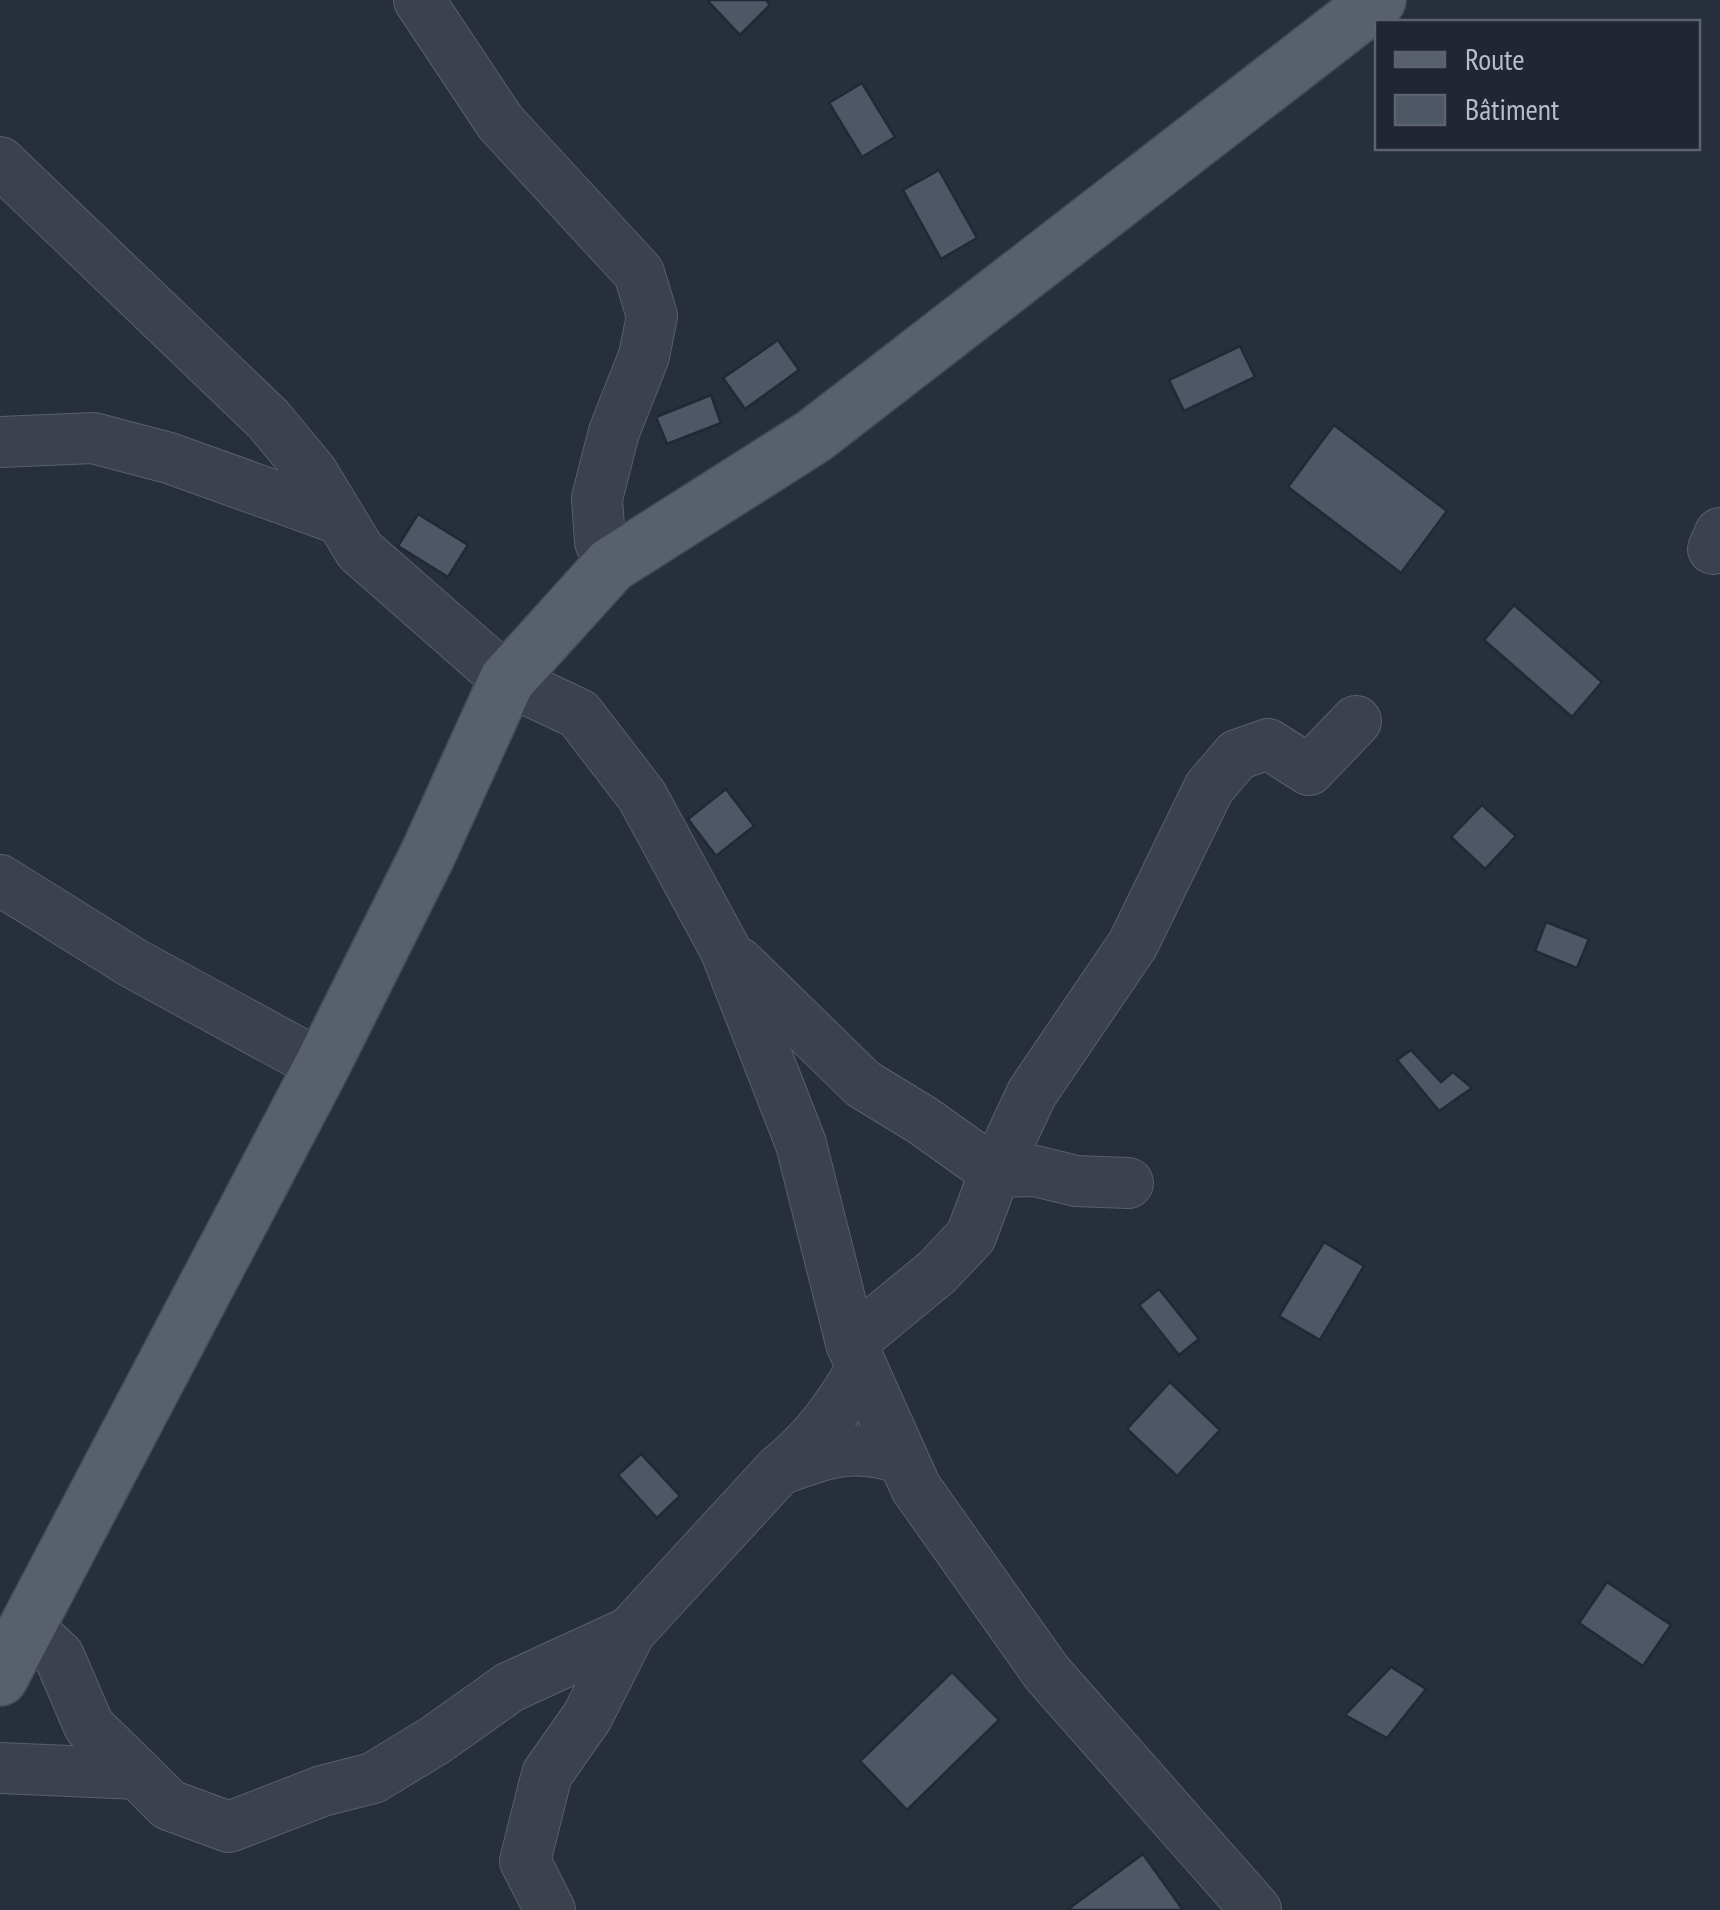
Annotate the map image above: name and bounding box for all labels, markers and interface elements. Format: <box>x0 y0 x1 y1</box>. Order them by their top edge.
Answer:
legend <box>1375 20 1700 150</box>
text: Route <box>1465 39 1525 78</box>
text: Bâtiment <box>1465 89 1560 128</box>

